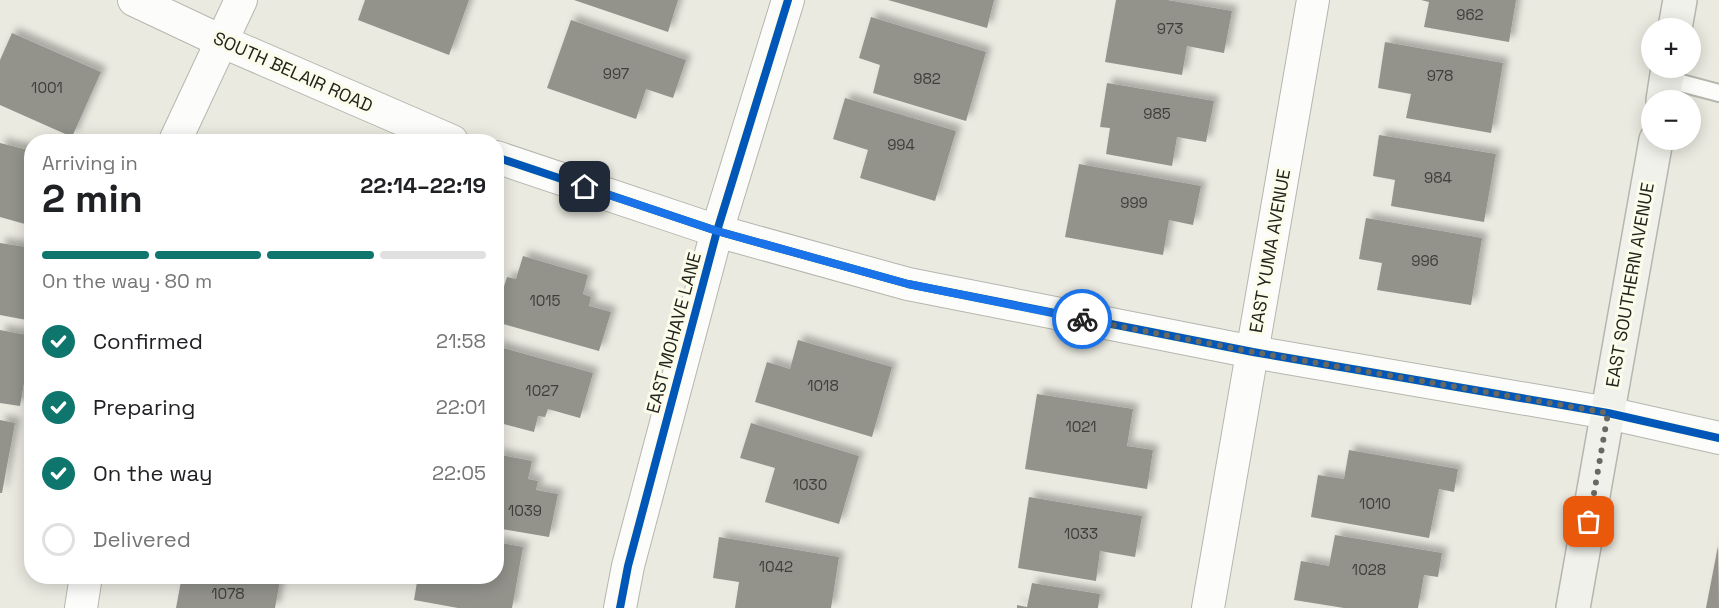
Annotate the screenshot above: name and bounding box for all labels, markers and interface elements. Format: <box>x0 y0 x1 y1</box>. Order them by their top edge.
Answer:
house number: 962 <box>1456 5 1484 24</box>
map controls <box>1641 18 1701 150</box>
button: + <box>1641 18 1701 78</box>
house number: 973 <box>1157 19 1183 38</box>
street label: SOUTH BELAIR ROAD <box>210 26 377 117</box>
house number: 997 <box>603 64 629 83</box>
house number: 978 <box>1427 66 1453 85</box>
house number: 982 <box>913 69 941 88</box>
house number: 1001 <box>31 78 63 97</box>
button: − <box>1641 90 1701 150</box>
house number: 985 <box>1143 104 1171 123</box>
house number: 994 <box>887 135 915 154</box>
text: Arriving in <box>42 150 138 176</box>
pin <box>559 161 610 212</box>
street label: EAST YUMA AVENUE <box>1244 167 1295 335</box>
house number: 984 <box>1424 168 1452 187</box>
icon: home <box>568 170 601 203</box>
text: 22:14–22:19 <box>360 171 486 199</box>
text: 2 min <box>42 174 143 223</box>
street label: EAST SOUTHERN AVENUE <box>1600 181 1659 389</box>
house number: 999 <box>1120 193 1148 212</box>
street label: EAST MOHAVE LANE <box>641 250 706 416</box>
house number: 996 <box>1411 251 1439 270</box>
text: On the way · 80 m <box>42 268 212 294</box>
courier <box>1052 289 1112 349</box>
house number: 1015 <box>529 291 561 310</box>
icon: bike <box>1066 303 1099 336</box>
icon: check <box>42 325 75 358</box>
text: Confirmed <box>93 327 203 355</box>
text: 21:58 <box>436 328 486 354</box>
house number: 1018 <box>807 376 839 395</box>
house number: 1027 <box>525 381 559 400</box>
icon: check <box>42 391 75 424</box>
text: Preparing <box>93 393 195 421</box>
text: 22:01 <box>436 394 486 420</box>
house number: 1021 <box>1065 417 1097 436</box>
icon: check <box>42 457 75 490</box>
text: On the way <box>93 459 212 487</box>
text: 22:05 <box>432 460 486 486</box>
house number: 1030 <box>793 475 827 494</box>
house number: 1010 <box>1359 494 1391 513</box>
pin <box>1563 496 1614 547</box>
house number: 1039 <box>508 501 542 520</box>
icon: bag <box>1572 505 1605 538</box>
house number: 1033 <box>1064 524 1098 543</box>
text: Delivered <box>93 525 191 553</box>
house number: 1042 <box>759 557 793 576</box>
house number: 1028 <box>1352 560 1386 579</box>
house number: 1078 <box>211 584 245 603</box>

